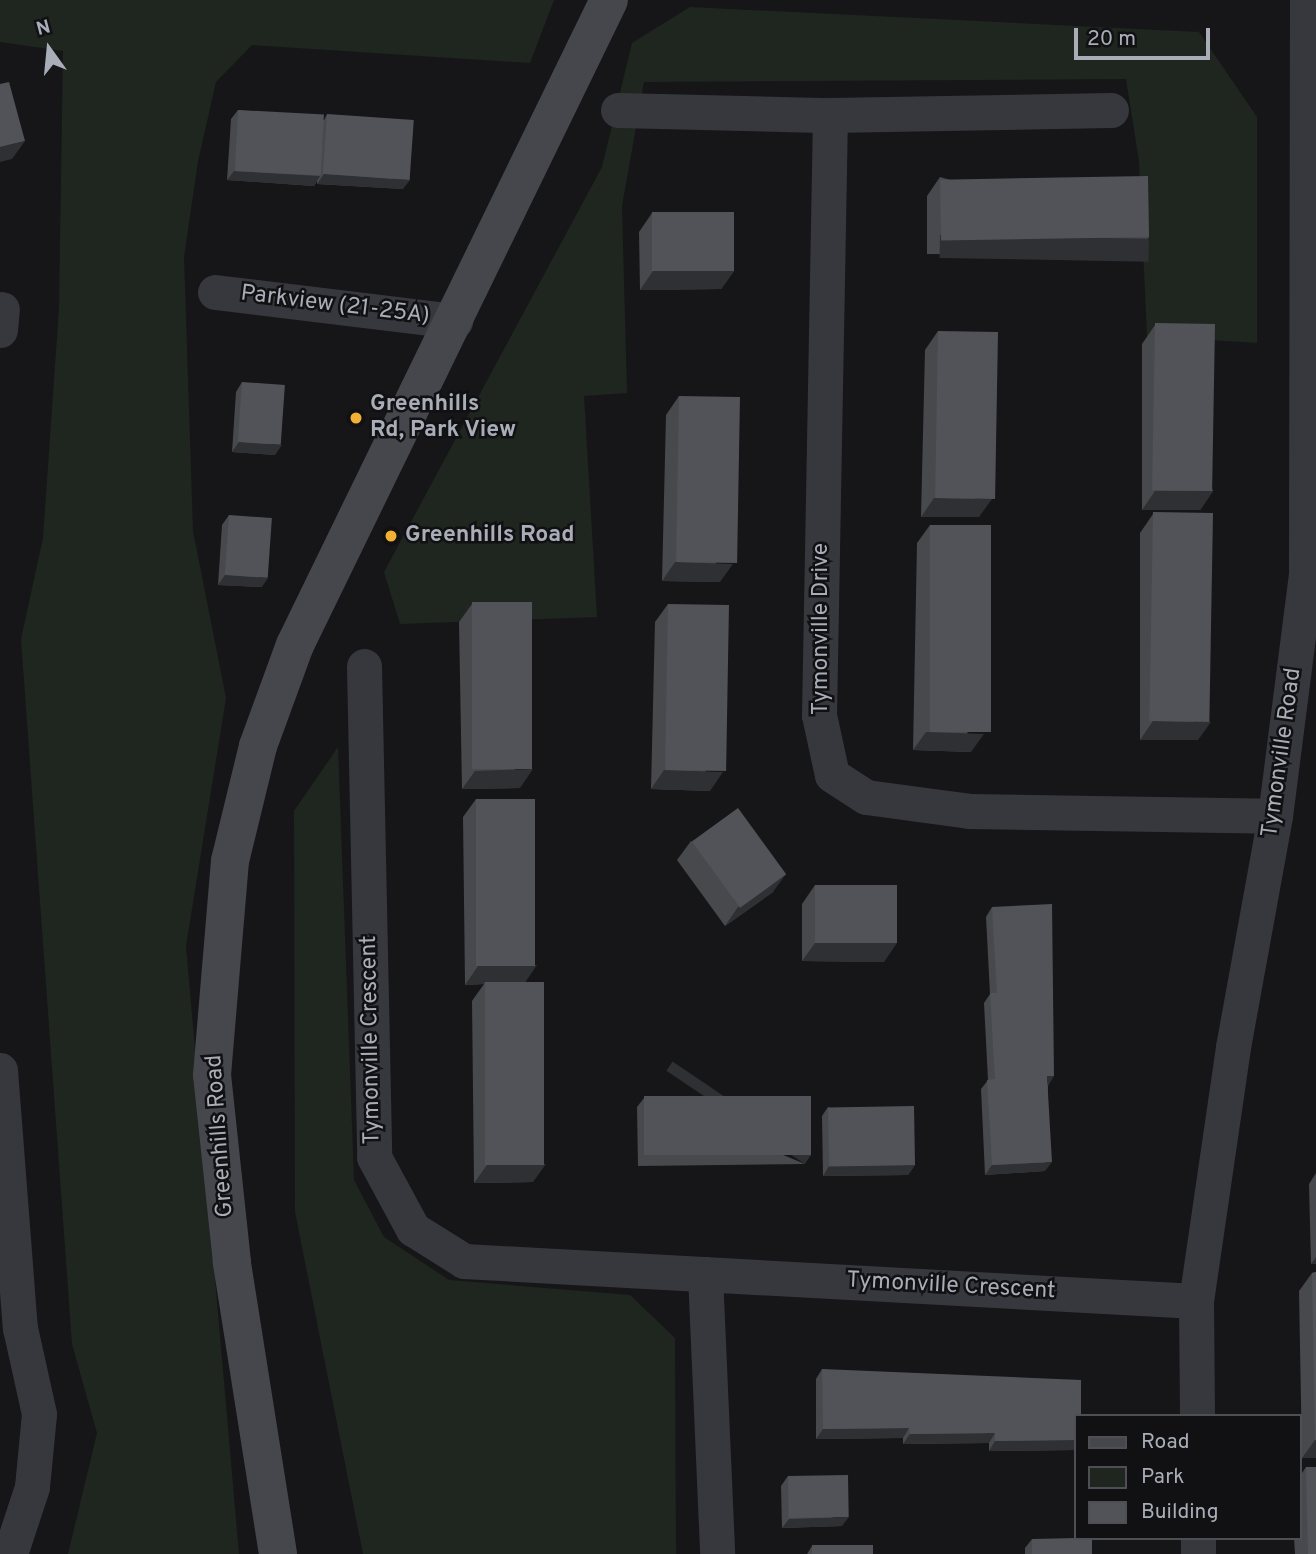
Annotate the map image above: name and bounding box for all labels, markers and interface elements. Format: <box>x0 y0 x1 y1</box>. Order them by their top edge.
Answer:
north arrow <box>14 14 84 84</box>
scale bar <box>1078 14 1214 58</box>
text: N <box>34 15 53 42</box>
text: 20 m <box>1087 26 1136 53</box>
street label: Parkview (21-25A) <box>239 281 431 331</box>
place label: Greenhills Rd, Park View <box>370 391 517 445</box>
marker: Greenhills Rd, Park View <box>348 410 364 426</box>
place label: Greenhills Road <box>405 522 574 550</box>
marker: Greenhills Road <box>383 528 399 544</box>
street label: Tymonville Drive <box>808 543 836 715</box>
street label: Tymonville Road <box>1257 666 1309 840</box>
street label: Tymonville Crescent <box>356 935 388 1145</box>
street label: Greenhills Road <box>202 1054 240 1218</box>
street label: Tymonville Crescent <box>846 1268 1056 1306</box>
legend <box>1074 1414 1302 1540</box>
text: Road <box>1141 1429 1190 1456</box>
text: Park <box>1141 1464 1184 1491</box>
text: Building <box>1141 1499 1219 1526</box>

